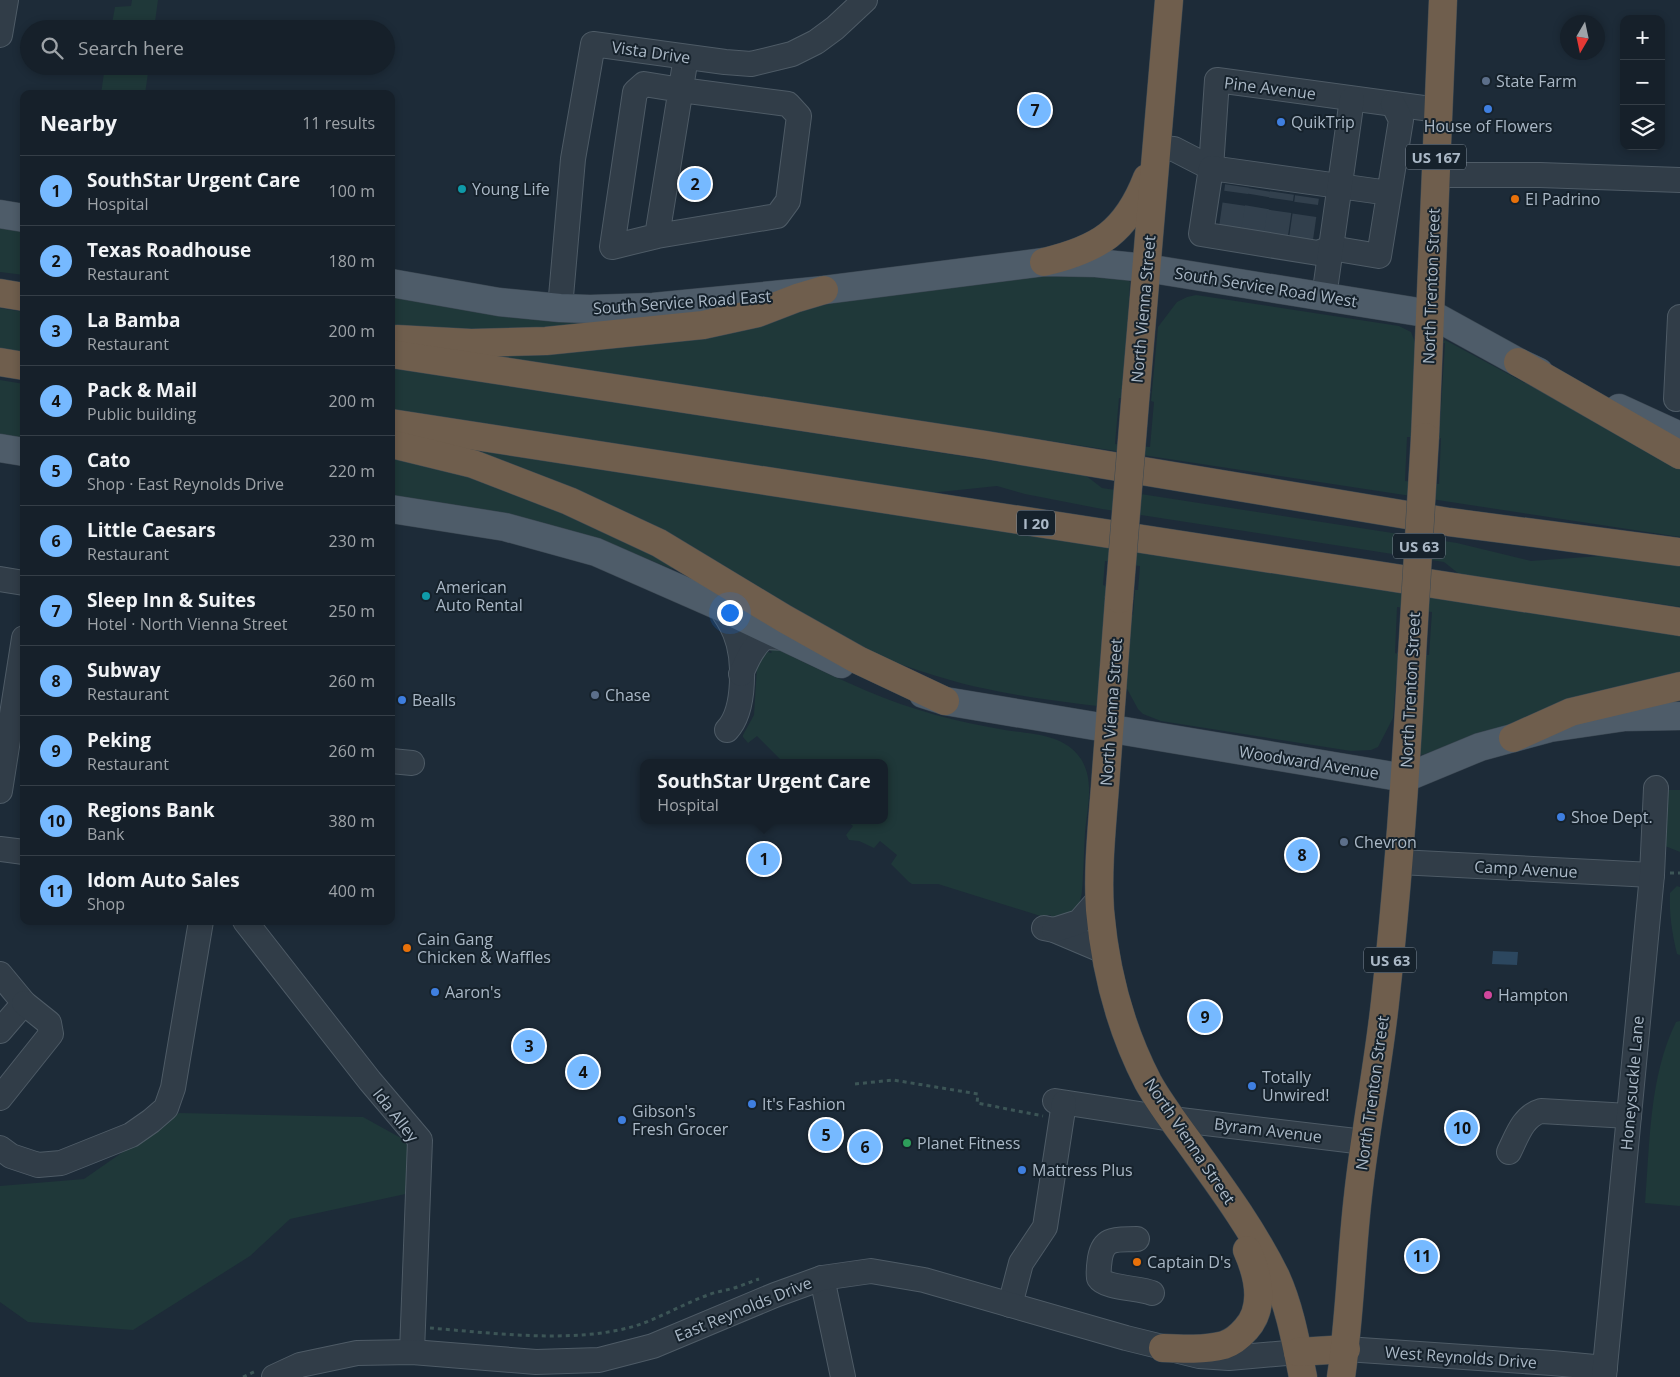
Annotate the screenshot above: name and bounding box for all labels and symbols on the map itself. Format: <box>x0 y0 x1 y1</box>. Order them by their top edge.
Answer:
north arrow <box>1560 15 1605 60</box>
street label: Vista Drive <box>610 36 692 68</box>
place label: State Farm <box>1496 70 1577 92</box>
street label: Pine Avenue <box>1223 71 1317 105</box>
marker: State Farm <box>1480 75 1492 87</box>
pin: 7 <box>1019 91 1051 129</box>
marker: House of Flowers <box>1482 103 1494 115</box>
place label: QuikTrip <box>1291 111 1355 133</box>
place label: House of Flowers <box>1424 115 1552 137</box>
marker: QuikTrip <box>1275 116 1287 128</box>
road number: US 167 <box>1406 144 1466 170</box>
pin: 2 <box>679 165 711 203</box>
place label: Young Life <box>472 178 550 200</box>
marker: Young Life <box>456 183 468 195</box>
place label: El Padrino <box>1525 188 1600 210</box>
marker: El Padrino <box>1509 193 1521 205</box>
street label: North Trenton Street <box>1417 207 1445 364</box>
street label: North Vienna Street <box>1126 234 1160 384</box>
street label: South Service Road West <box>1173 262 1359 312</box>
street label: South Service Road East <box>592 285 772 319</box>
road number: I 20 <box>1017 510 1055 536</box>
road number: US 63 <box>1393 534 1445 558</box>
place label: American Auto Rental <box>436 576 523 616</box>
marker: American Auto Rental <box>420 590 432 602</box>
your location <box>717 600 743 626</box>
street label: North Trenton Street <box>1395 611 1425 768</box>
street label: North Vienna Street <box>1095 637 1127 786</box>
place label: Chase <box>605 684 650 706</box>
place label: Bealls <box>412 689 456 711</box>
marker: Chase <box>589 689 601 701</box>
marker: Bealls <box>396 694 408 706</box>
street label: Woodward Avenue <box>1238 740 1381 784</box>
place label: Shoe Dept. <box>1571 806 1653 828</box>
marker: Shoe Dept. <box>1555 811 1567 823</box>
place label: Chevron <box>1354 831 1417 853</box>
pin: 8 <box>1286 836 1318 874</box>
marker: Chevron <box>1338 836 1350 848</box>
pin: 1 <box>748 840 780 878</box>
street label: Camp Avenue <box>1474 855 1578 883</box>
place label: Cain Gang Chicken & Waffles <box>417 928 551 968</box>
marker: Cain Gang Chicken & Waffles <box>401 942 413 954</box>
road number: US 63 <box>1364 948 1416 972</box>
place label: Aaron's <box>445 981 501 1003</box>
place label: Hampton <box>1498 984 1568 1006</box>
marker: Aaron's <box>429 986 441 998</box>
marker: Hampton <box>1482 989 1494 1001</box>
pin: 9 <box>1189 998 1221 1036</box>
street label: North Trenton Street <box>1350 1014 1394 1172</box>
street label: Honeysuckle Lane <box>1615 1015 1649 1151</box>
pin: 3 <box>513 1027 545 1065</box>
pin: 4 <box>567 1053 599 1091</box>
place label: Totally Unwired! <box>1262 1066 1329 1106</box>
street label: North Vienna Street <box>1140 1074 1241 1209</box>
marker: Totally Unwired! <box>1246 1080 1258 1092</box>
street label: Ida Alley <box>368 1084 425 1147</box>
place label: It's Fashion <box>762 1093 846 1115</box>
marker: It's Fashion <box>746 1098 758 1110</box>
place label: Gibson's Fresh Grocer <box>632 1100 729 1140</box>
pin: 10 <box>1446 1109 1478 1147</box>
street label: Byram Avenue <box>1213 1112 1323 1148</box>
marker: Gibson's Fresh Grocer <box>616 1114 628 1126</box>
pin: 5 <box>810 1116 842 1154</box>
pin: 6 <box>849 1128 881 1166</box>
place label: Planet Fitness <box>917 1132 1020 1154</box>
marker: Planet Fitness <box>901 1137 913 1149</box>
place label: Mattress Plus <box>1032 1159 1133 1181</box>
marker: Mattress Plus <box>1016 1164 1028 1176</box>
pin: 11 <box>1406 1237 1438 1275</box>
place label: Captain D's <box>1147 1251 1231 1273</box>
marker: Captain D's <box>1131 1256 1143 1268</box>
street label: East Reynolds Drive <box>671 1271 815 1347</box>
street label: West Reynolds Drive <box>1384 1341 1538 1373</box>

